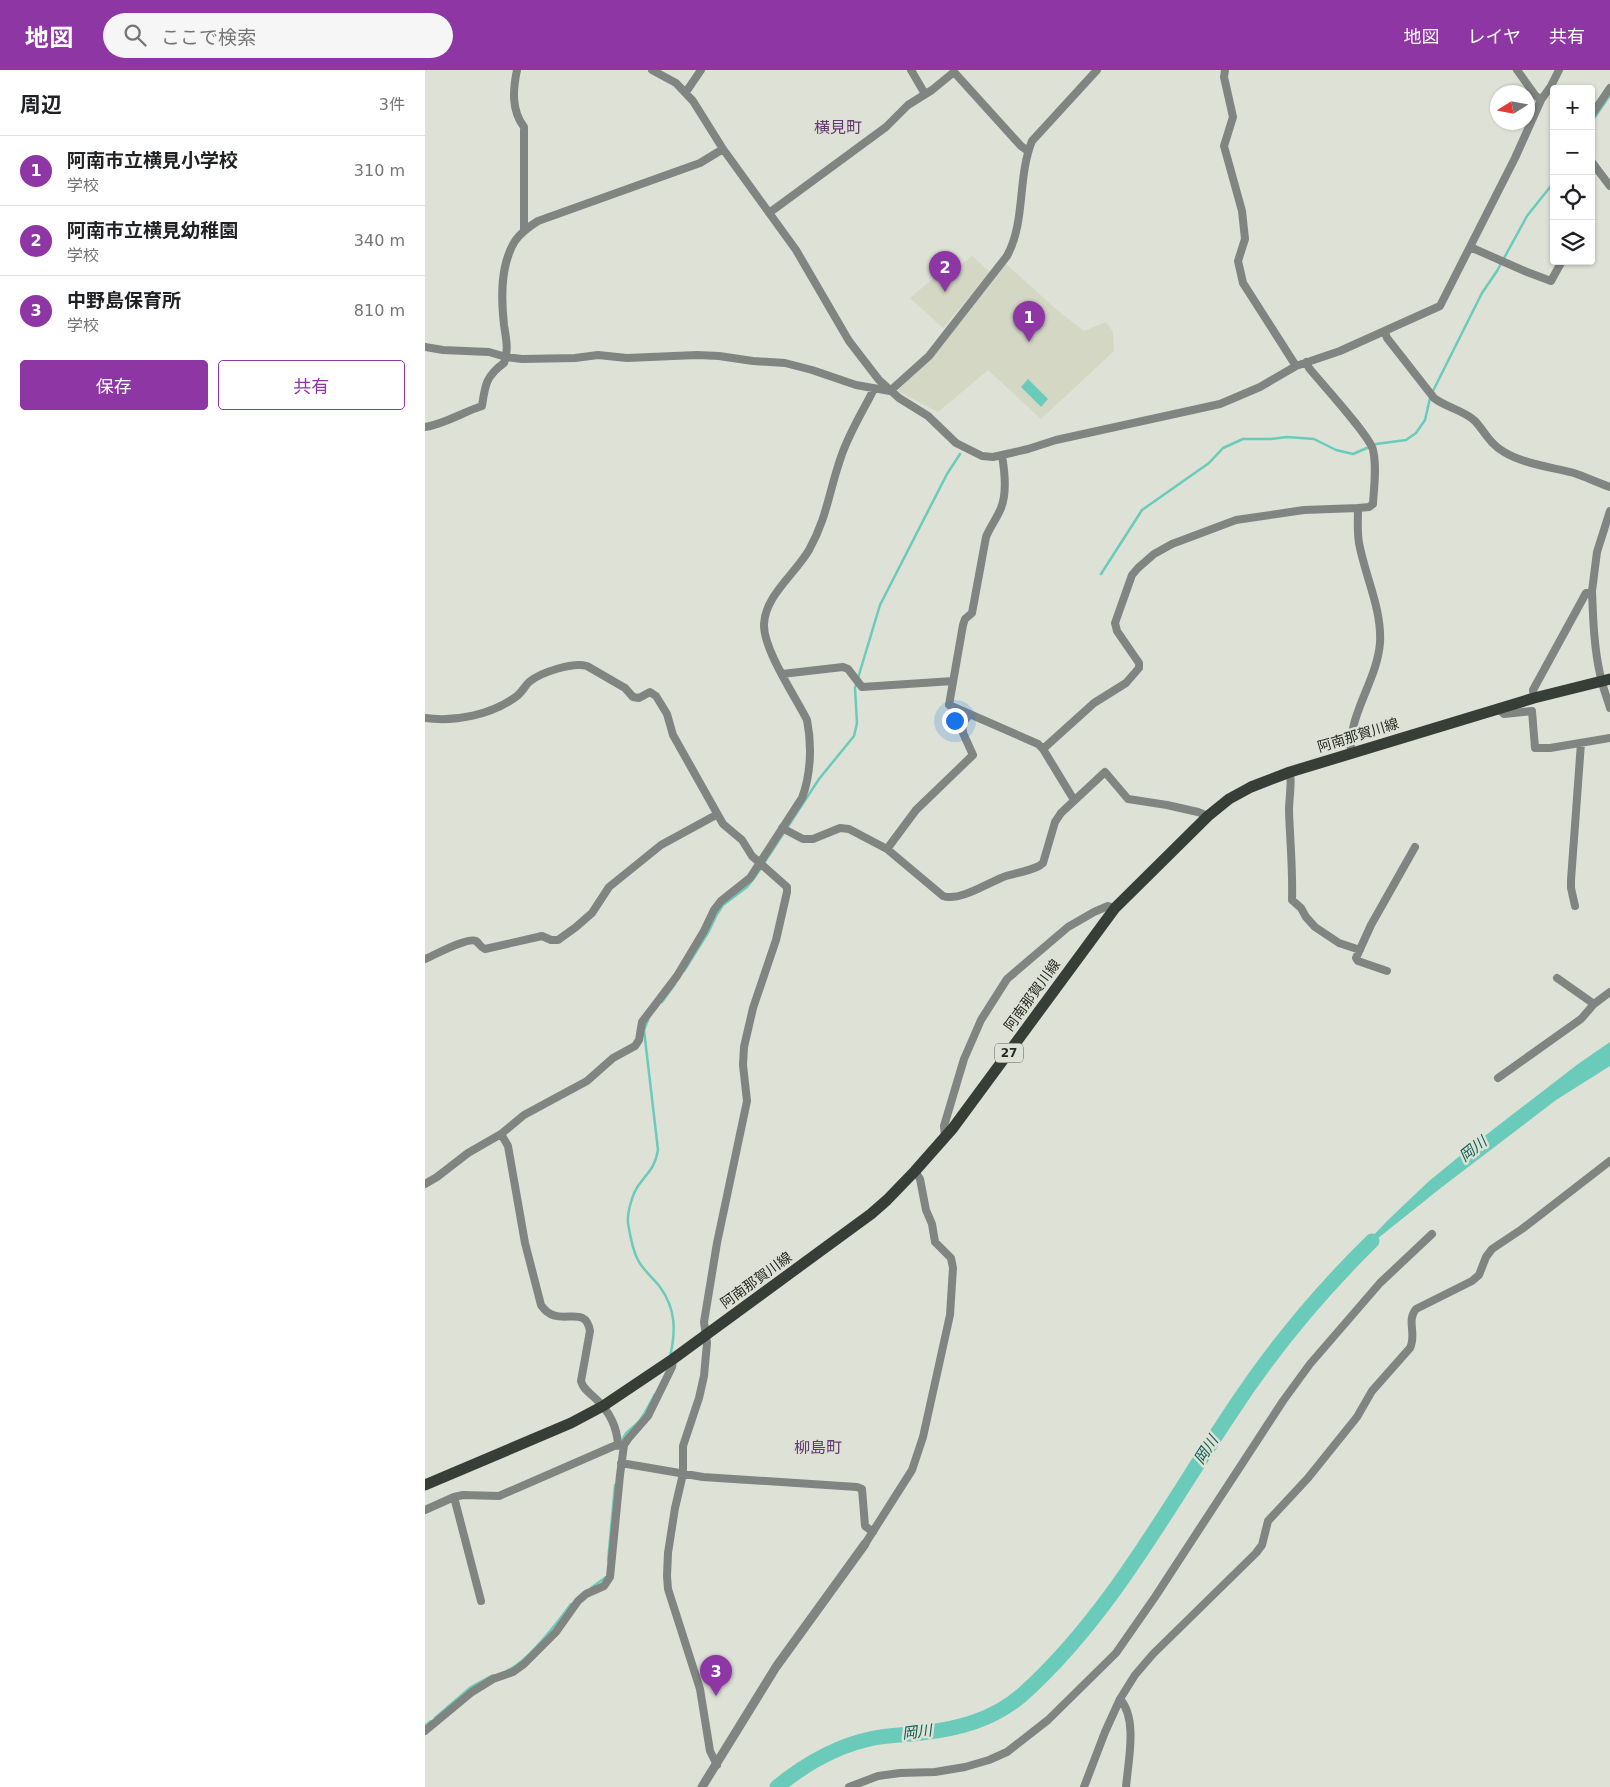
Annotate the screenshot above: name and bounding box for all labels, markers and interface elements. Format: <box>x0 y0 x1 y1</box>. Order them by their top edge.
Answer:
search box <box>103 13 453 58</box>
icon: search <box>121 21 149 49</box>
text: 地図 <box>25 24 73 52</box>
text: ここで検索 <box>161 26 256 48</box>
text: 地図 <box>1404 26 1440 47</box>
text: レイヤ <box>1468 26 1521 47</box>
text: 共有 <box>1549 26 1585 47</box>
north arrow <box>1490 85 1535 130</box>
map controls <box>1550 85 1595 265</box>
button: + <box>1550 85 1595 130</box>
text: 周辺 <box>20 93 62 117</box>
text: 3件 <box>379 95 405 114</box>
district label: 横見町 <box>814 118 862 137</box>
button: − <box>1550 130 1595 175</box>
text: 阿南市立横見小学校 <box>67 149 238 171</box>
text: 1 <box>30 161 42 180</box>
text: 310 m <box>354 161 405 180</box>
button: locate <box>1550 175 1595 220</box>
text: 学校 <box>67 176 99 195</box>
text: 阿南市立横見幼稚園 <box>67 219 238 241</box>
button: layers <box>1550 220 1595 265</box>
text: 2 <box>30 231 42 250</box>
text: 340 m <box>354 231 405 250</box>
text: 学校 <box>67 246 99 265</box>
pin: 2 <box>929 251 961 292</box>
text: 中野島保育所 <box>67 289 181 311</box>
text: 3 <box>30 301 42 320</box>
text: 810 m <box>354 301 405 320</box>
pin: 1 <box>1013 301 1045 342</box>
text: 学校 <box>67 316 99 335</box>
button: 保存 <box>20 360 208 410</box>
button: 共有 <box>218 360 405 410</box>
your location <box>942 708 968 734</box>
street label: 阿南那賀川線 <box>1315 715 1401 755</box>
street label: 阿南那賀川線 <box>1001 956 1063 1034</box>
road number: 27 <box>995 1044 1023 1062</box>
water label: 岡川 <box>1456 1131 1492 1165</box>
street label: 阿南那賀川線 <box>717 1249 795 1311</box>
water label: 岡川 <box>1190 1431 1223 1467</box>
district label: 柳島町 <box>794 1438 842 1457</box>
pin: 3 <box>700 1655 732 1696</box>
water label: 岡川 <box>901 1721 935 1743</box>

